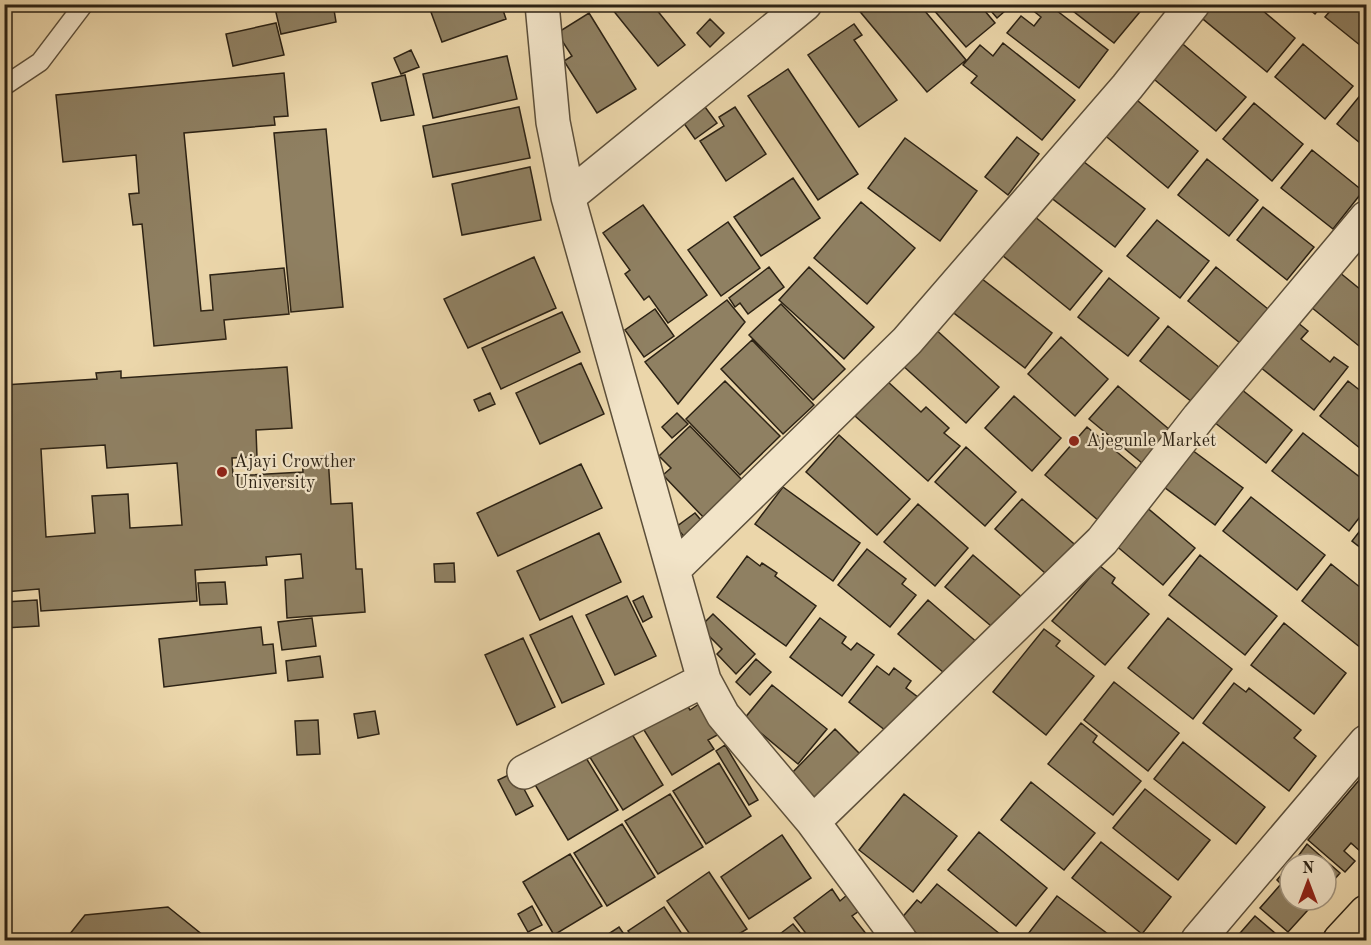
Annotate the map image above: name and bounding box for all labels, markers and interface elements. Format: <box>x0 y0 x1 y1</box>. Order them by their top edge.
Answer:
place label: Ajegunle Market <box>1086 432 1216 450</box>
marker: Ajegunle Market <box>1067 434 1081 448</box>
place label: Ajayi Crowther University <box>234 453 356 492</box>
marker: Ajayi Crowther University <box>215 465 229 479</box>
north arrow <box>1278 852 1338 912</box>
text: N <box>1302 861 1315 877</box>

